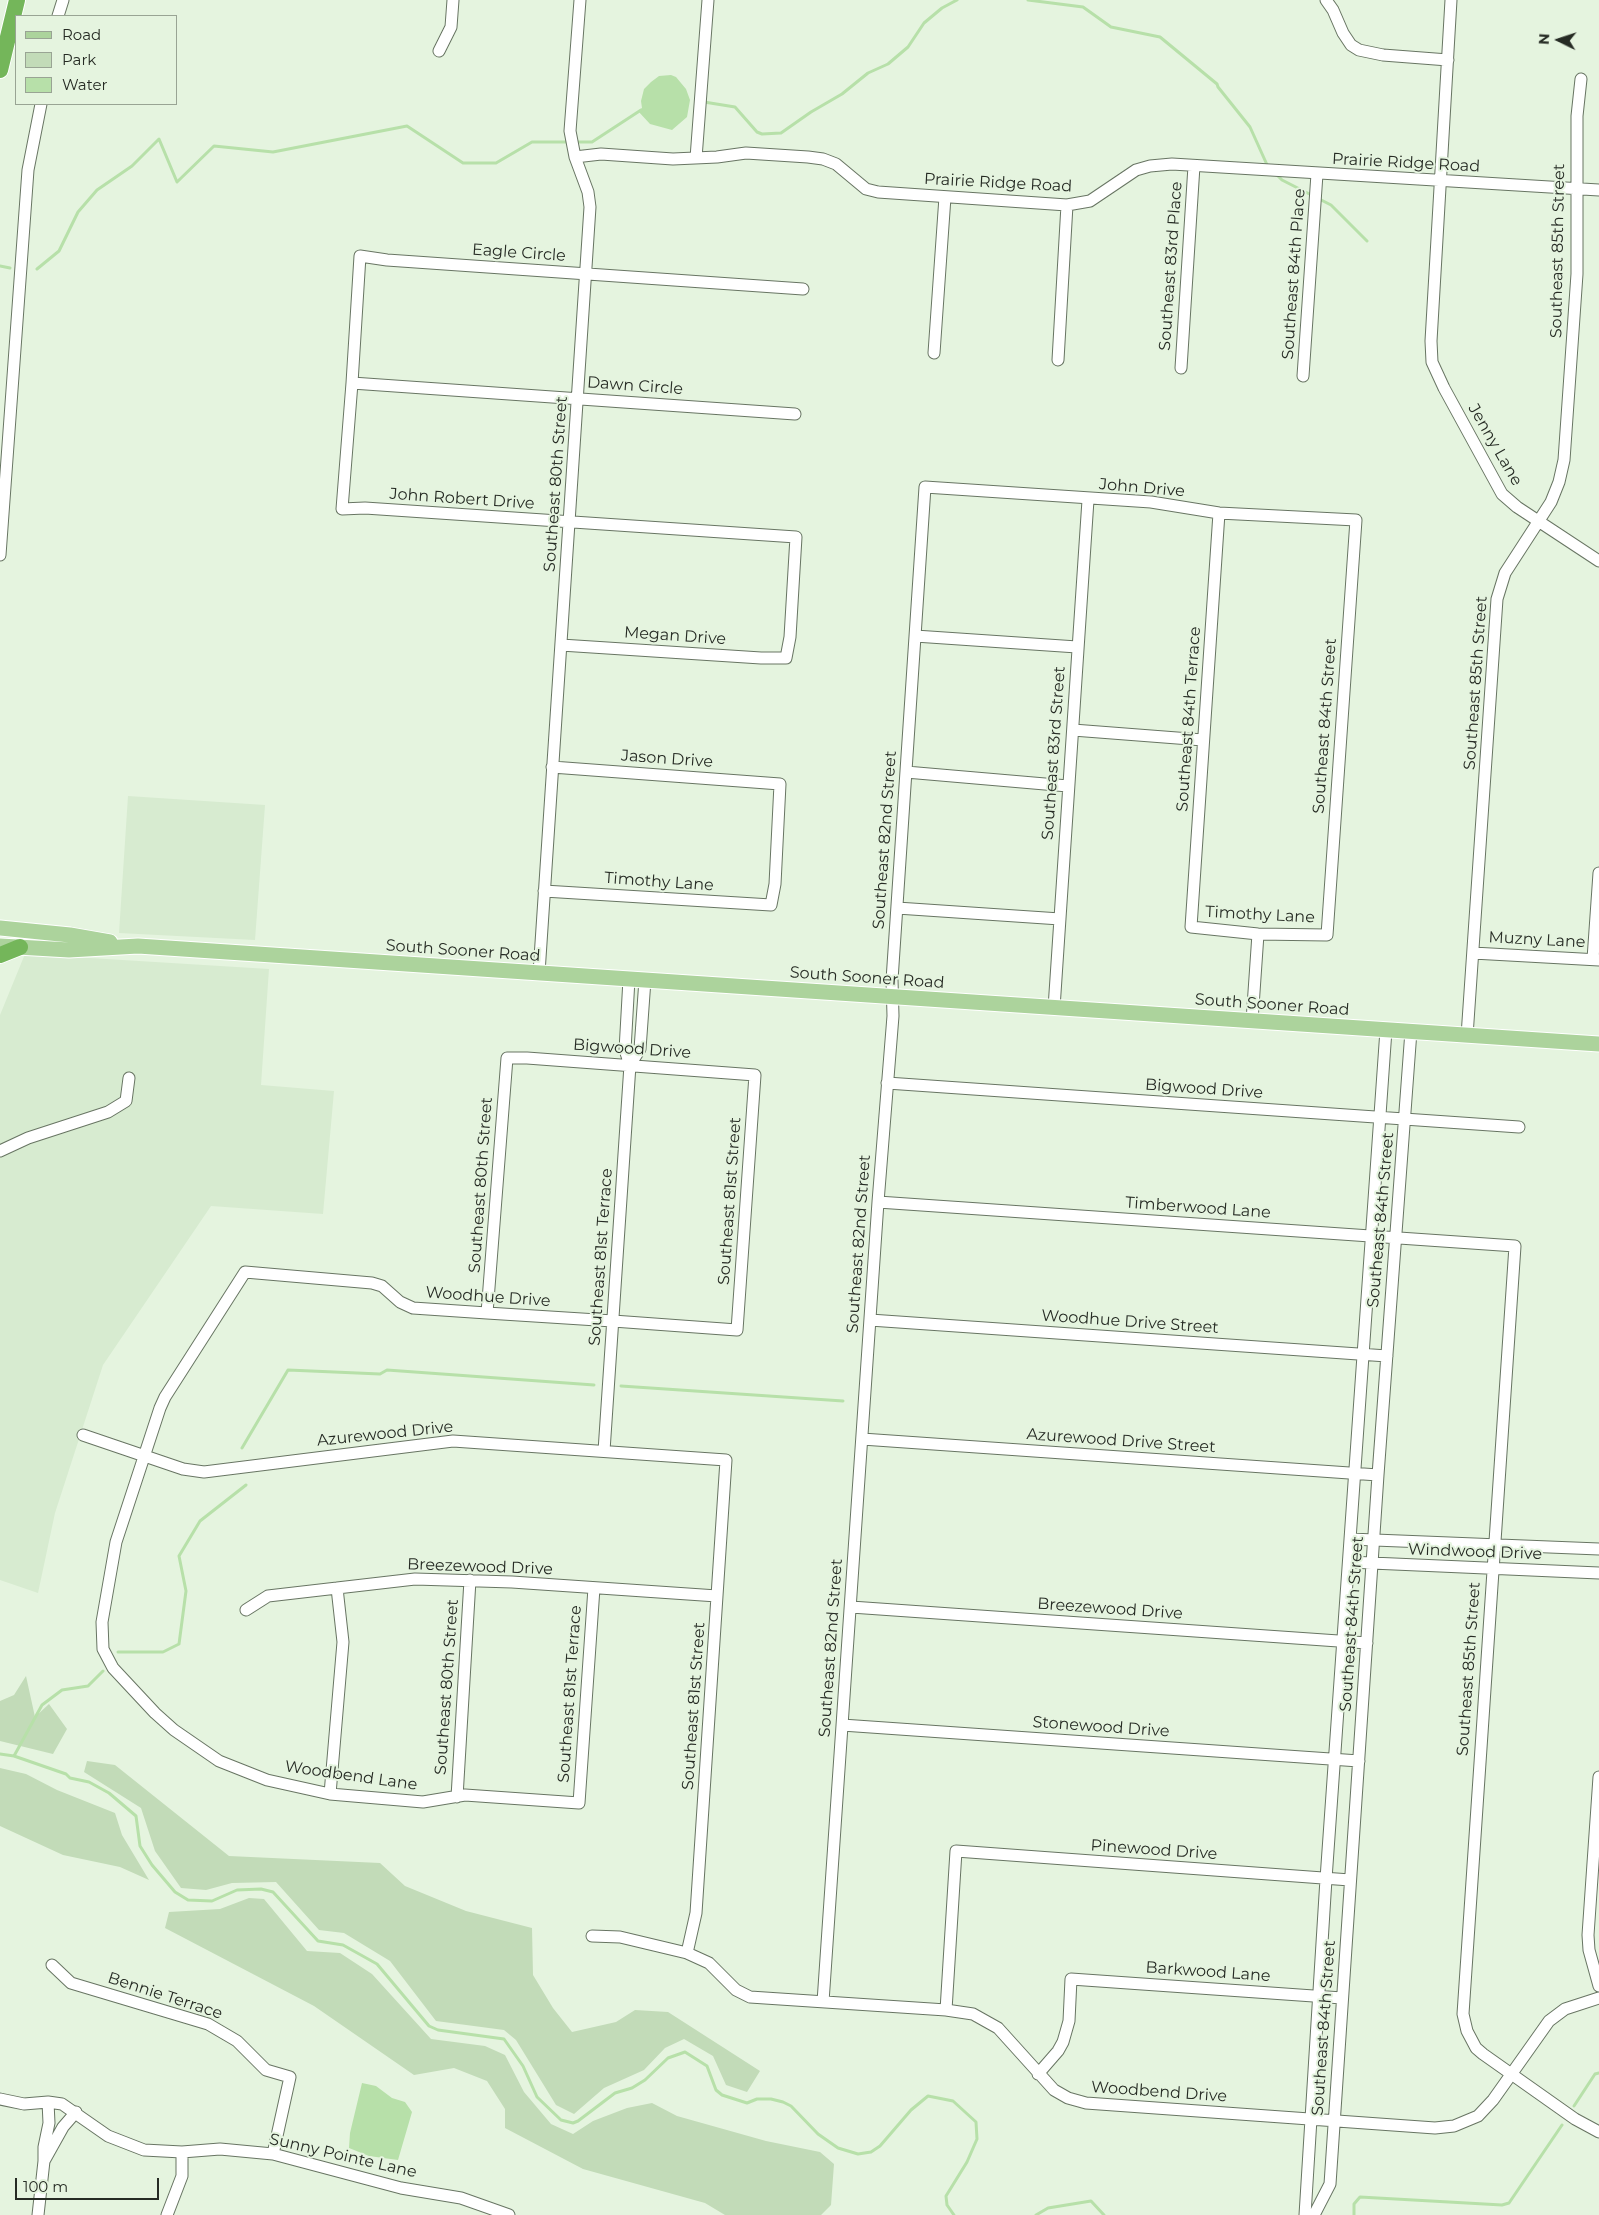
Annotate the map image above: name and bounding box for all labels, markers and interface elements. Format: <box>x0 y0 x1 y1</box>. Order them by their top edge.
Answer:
legend <box>15 15 178 105</box>
north arrow <box>1534 15 1584 65</box>
text: Road <box>62 25 101 44</box>
text: N <box>1535 33 1553 45</box>
text: Park <box>62 50 96 69</box>
text: Water <box>62 75 108 94</box>
street label: Prairie Ridge Road <box>1331 150 1481 176</box>
street label: Southeast 85th Street <box>1547 164 1569 338</box>
street label: Prairie Ridge Road <box>923 170 1073 196</box>
street label: Southeast 83rd Place <box>1156 181 1186 351</box>
street label: Southeast 84th Place <box>1278 188 1310 360</box>
street label: Eagle Circle <box>472 240 566 266</box>
street label: Dawn Circle <box>586 373 684 399</box>
street label: Southeast 80th Street <box>540 395 572 573</box>
street label: Jenny Lane <box>1464 401 1526 489</box>
street label: John Drive <box>1098 475 1186 501</box>
street label: John Robert Drive <box>389 484 535 514</box>
street label: Southeast 85th Street <box>1460 595 1492 771</box>
street label: Megan Drive <box>623 623 727 649</box>
street label: Southeast 84th Terrace <box>1173 626 1205 812</box>
street label: Southeast 84th Street <box>1309 638 1341 814</box>
street label: Southeast 83rd Street <box>1038 665 1070 841</box>
street label: Jason Drive <box>620 746 714 772</box>
street label: Southeast 82nd Street <box>869 750 901 930</box>
street label: Timothy Lane <box>604 869 714 895</box>
street label: Timothy Lane <box>1205 903 1315 927</box>
street label: Muzny Lane <box>1488 928 1586 952</box>
street label: South Sooner Road <box>385 936 541 966</box>
street label: South Sooner Road <box>789 963 945 993</box>
street label: South Sooner Road <box>1194 990 1350 1020</box>
street label: Bigwood Drive <box>572 1035 692 1063</box>
street label: Bigwood Drive <box>1144 1075 1264 1103</box>
street label: Southeast 80th Street <box>465 1096 497 1274</box>
street label: Southeast 81st Street <box>715 1116 745 1286</box>
street label: Southeast 84th Street <box>1364 1132 1398 1308</box>
street label: Southeast 82nd Street <box>843 1154 875 1334</box>
street label: Southeast 81st Terrace <box>585 1168 617 1346</box>
street label: Timberwood Lane <box>1125 1193 1271 1223</box>
street label: Woodhue Drive <box>425 1283 551 1311</box>
street label: Woodhue Drive Street <box>1041 1306 1219 1338</box>
street label: Azurewood Drive <box>316 1417 454 1451</box>
street label: Azurewood Drive Street <box>1026 1425 1216 1457</box>
street label: Southeast 84th Street <box>1336 1536 1368 1712</box>
street label: Windwood Drive <box>1408 1540 1542 1564</box>
street label: Breezewood Drive <box>407 1555 553 1579</box>
street label: Southeast 82nd Street <box>815 1558 847 1738</box>
street label: Southeast 85th Street <box>1453 1581 1485 1757</box>
street label: Breezewood Drive <box>1037 1594 1183 1624</box>
street label: Southeast 80th Street <box>431 1598 463 1776</box>
street label: Southeast 81st Terrace <box>554 1605 586 1783</box>
street label: Southeast 81st Street <box>679 1621 709 1791</box>
street label: Stonewood Drive <box>1032 1713 1170 1741</box>
street label: Woodbend Lane <box>284 1757 418 1795</box>
street label: Pinewood Drive <box>1090 1836 1218 1864</box>
street label: Southeast 84th Street <box>1308 1940 1340 2116</box>
street label: Barkwood Lane <box>1145 1958 1271 1986</box>
street label: Bennie Terrace <box>105 1968 225 2024</box>
street label: Woodbend Drive <box>1090 2078 1228 2106</box>
street label: Sunny Pointe Lane <box>267 2130 419 2182</box>
scale bar <box>18 2168 161 2200</box>
text: 100 m <box>23 2177 68 2196</box>

